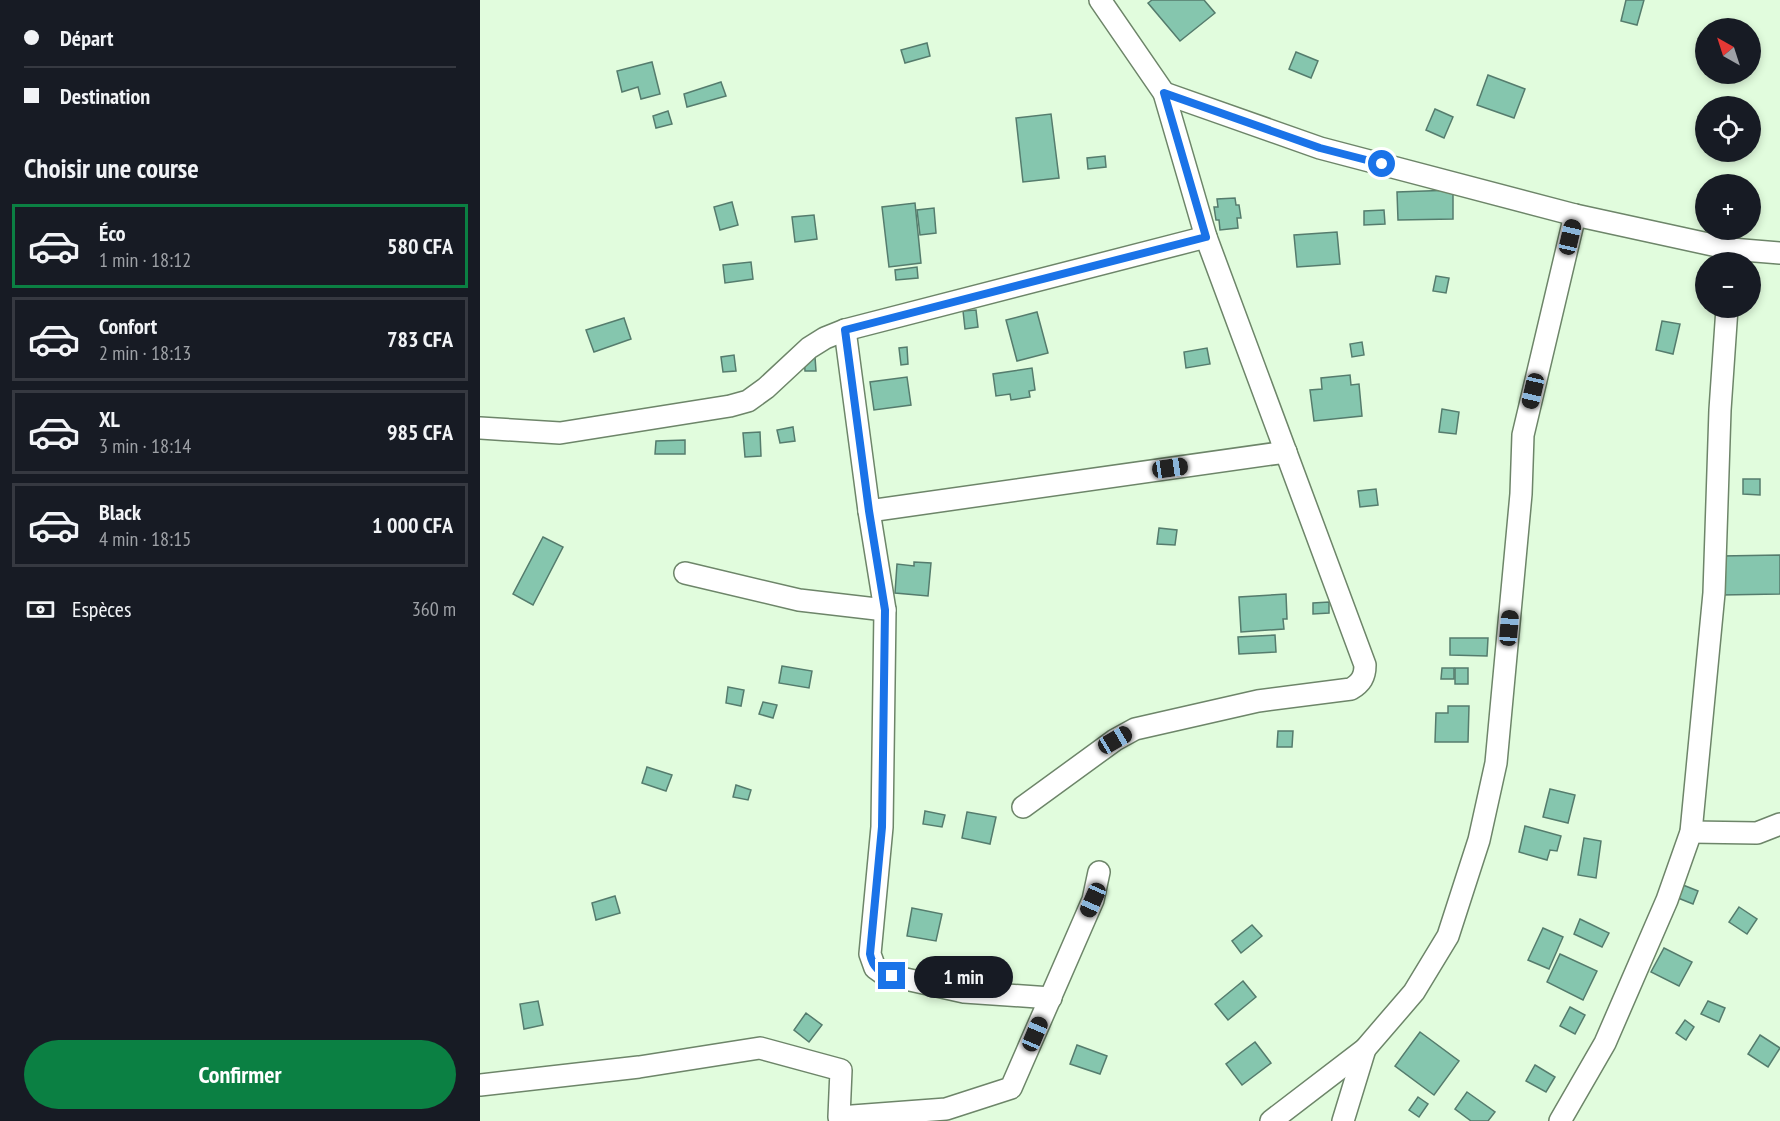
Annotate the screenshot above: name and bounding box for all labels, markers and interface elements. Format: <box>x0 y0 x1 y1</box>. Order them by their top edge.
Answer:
north arrow <box>1695 18 1761 84</box>
map controls <box>1695 18 1761 318</box>
text: Départ <box>60 24 114 52</box>
text: Destination <box>60 82 150 110</box>
button: locate <box>1695 96 1761 162</box>
route start <box>1368 150 1395 177</box>
text: Choisir une course <box>24 151 199 185</box>
button: + <box>1695 174 1761 240</box>
car <box>1557 217 1583 257</box>
icon: car <box>27 219 81 273</box>
text: Éco <box>99 219 126 247</box>
text: 580 CFA <box>387 232 453 260</box>
text: 1 min · 18:12 <box>99 247 191 273</box>
button: − <box>1695 252 1761 318</box>
icon: car <box>27 312 81 366</box>
text: Confort <box>99 312 157 340</box>
text: 783 CFA <box>387 325 453 353</box>
text: 2 min · 18:13 <box>99 340 191 366</box>
car <box>1520 371 1546 411</box>
icon: car <box>27 405 81 459</box>
text: XL <box>99 405 120 433</box>
text: 985 CFA <box>387 418 453 446</box>
text: 3 min · 18:14 <box>99 433 191 459</box>
car <box>1151 457 1189 479</box>
icon: car <box>27 498 81 552</box>
text: Black <box>99 498 141 526</box>
text: 1 000 CFA <box>372 511 453 539</box>
text: 4 min · 18:15 <box>99 526 191 552</box>
icon: cash <box>24 593 57 626</box>
text: Espèces <box>72 595 131 623</box>
text: 360 m <box>412 596 456 622</box>
car <box>1498 609 1520 647</box>
car <box>1095 723 1135 757</box>
car <box>1077 880 1109 920</box>
callout: 1 min <box>913 955 1012 997</box>
route end <box>878 962 905 989</box>
text: 1 min <box>943 964 984 990</box>
car <box>1020 1014 1050 1054</box>
button: Confirmer <box>24 1040 456 1109</box>

